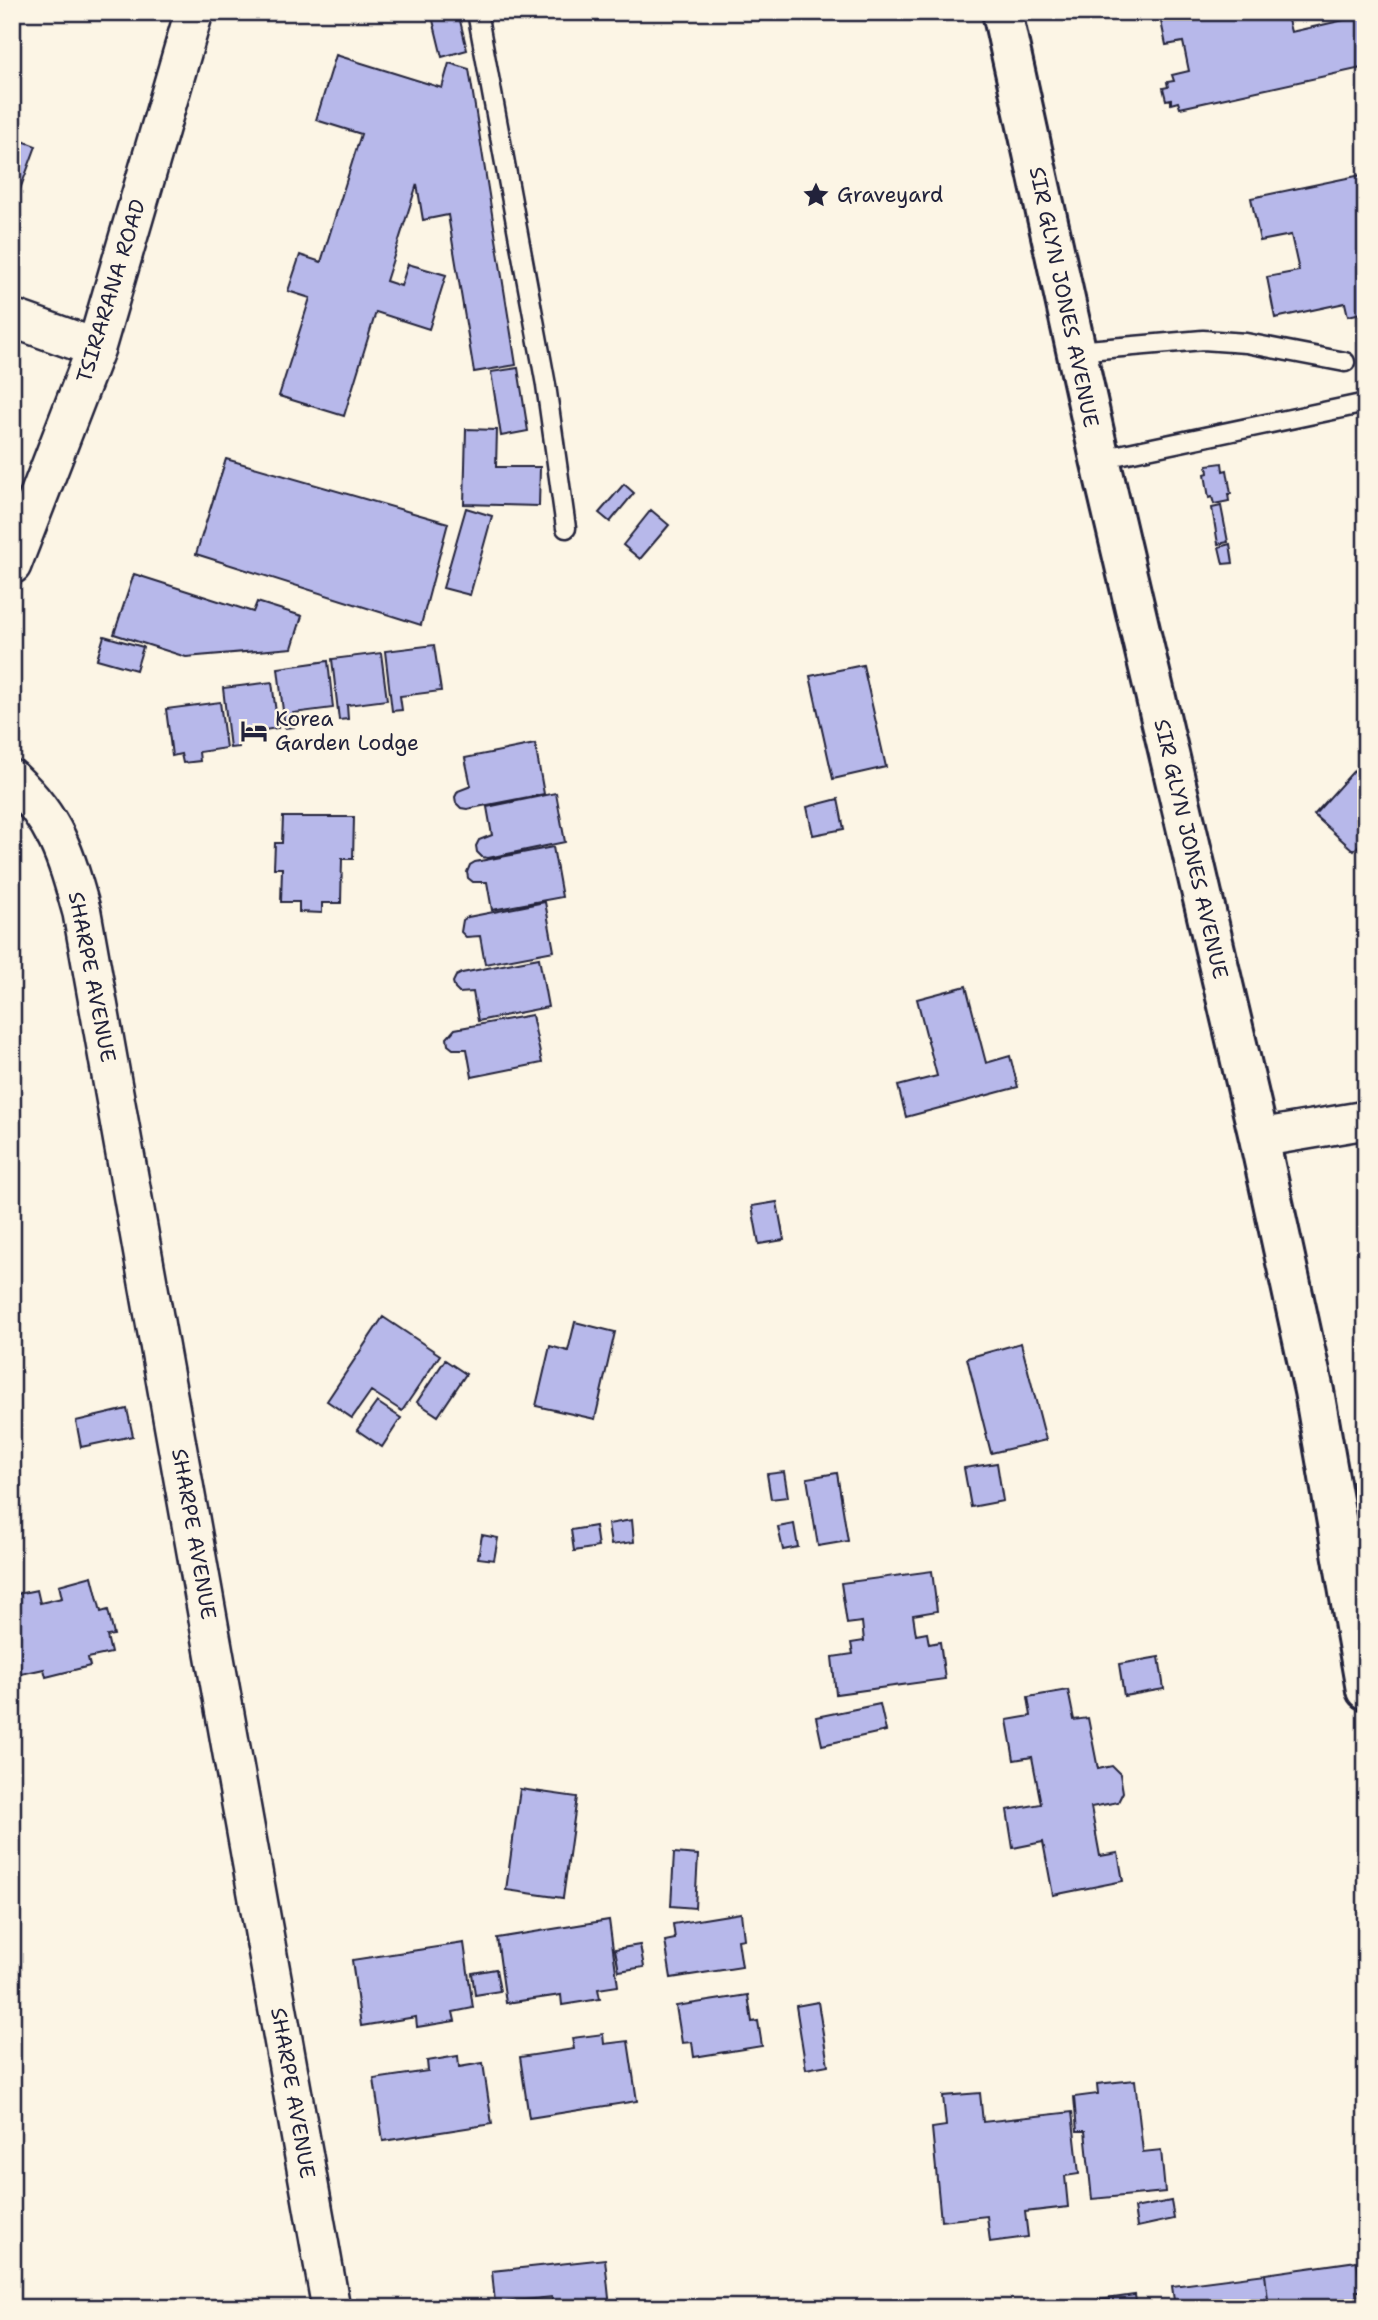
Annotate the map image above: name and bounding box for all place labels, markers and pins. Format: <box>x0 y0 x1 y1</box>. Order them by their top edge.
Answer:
place icon: Graveyard <box>801 180 831 210</box>
place label: Graveyard <box>837 181 943 209</box>
place label: Korea Garden Lodge <box>275 705 419 757</box>
hotel icon: Korea Garden Lodge <box>239 716 269 746</box>

